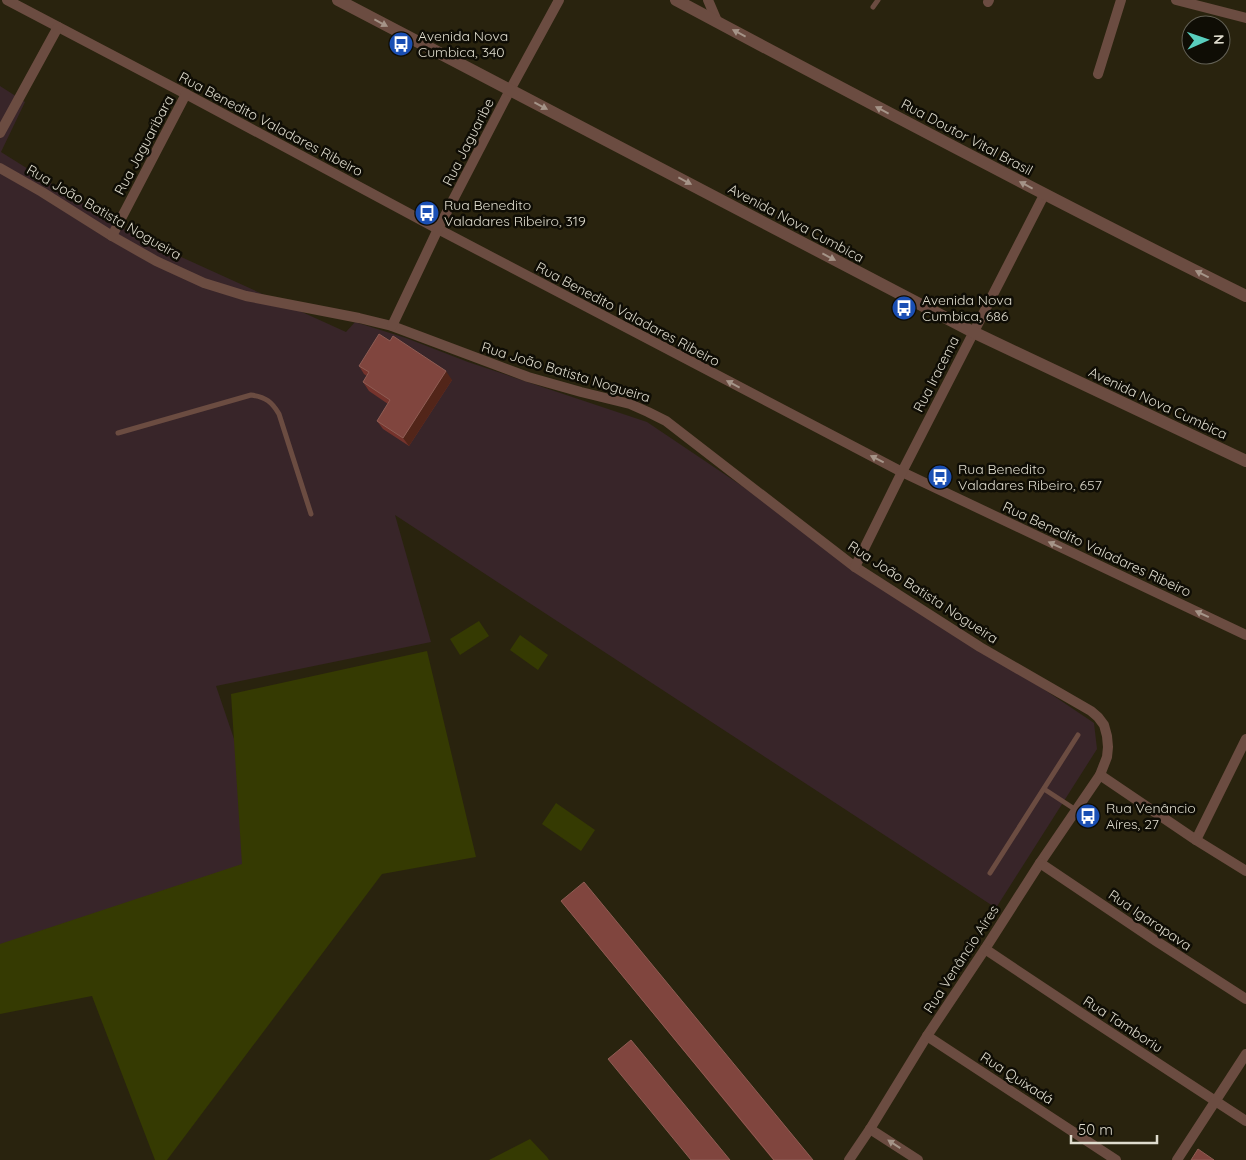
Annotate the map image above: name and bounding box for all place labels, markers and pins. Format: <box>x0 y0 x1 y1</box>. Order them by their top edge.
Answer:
place label: Avenida Nova Cumbica, 340 <box>418 27 508 61</box>
bus stop icon: Avenida Nova Cumbica, 340 <box>388 31 414 57</box>
place label: Rua Benedito Valadares Ribeiro, 319 <box>444 196 586 230</box>
bus stop icon: Rua Benedito Valadares Ribeiro, 319 <box>414 200 440 226</box>
place label: Avenida Nova Cumbica, 686 <box>922 291 1012 325</box>
bus stop icon: Avenida Nova Cumbica, 686 <box>891 295 917 321</box>
place label: Rua Benedito Valadares Ribeiro, 657 <box>958 460 1102 494</box>
bus stop icon: Rua Benedito Valadares Ribeiro, 657 <box>927 464 953 490</box>
place label: Rua Venâncio Aíres, 27 <box>1106 799 1196 833</box>
bus stop icon: Rua Venâncio Aíres, 27 <box>1075 803 1101 829</box>

